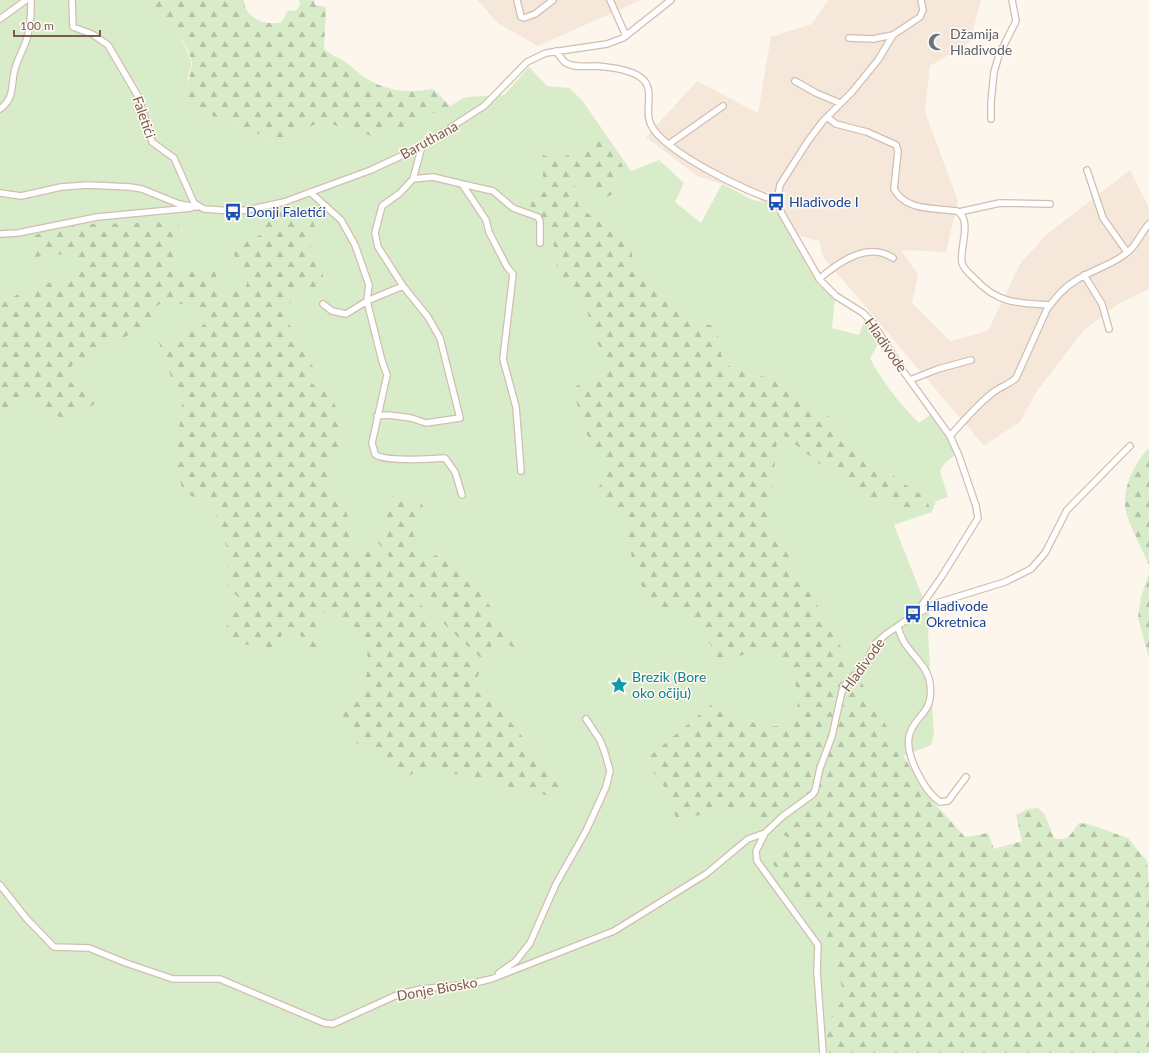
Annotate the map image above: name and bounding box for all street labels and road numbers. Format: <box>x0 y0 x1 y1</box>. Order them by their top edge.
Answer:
street label: Faletići <box>129 94 160 140</box>
street label: Baruthana <box>397 117 461 162</box>
street label: Hladivode <box>862 314 911 375</box>
street label: Hladivode <box>837 635 888 695</box>
street label: Donje Biosko <box>395 973 479 1004</box>

